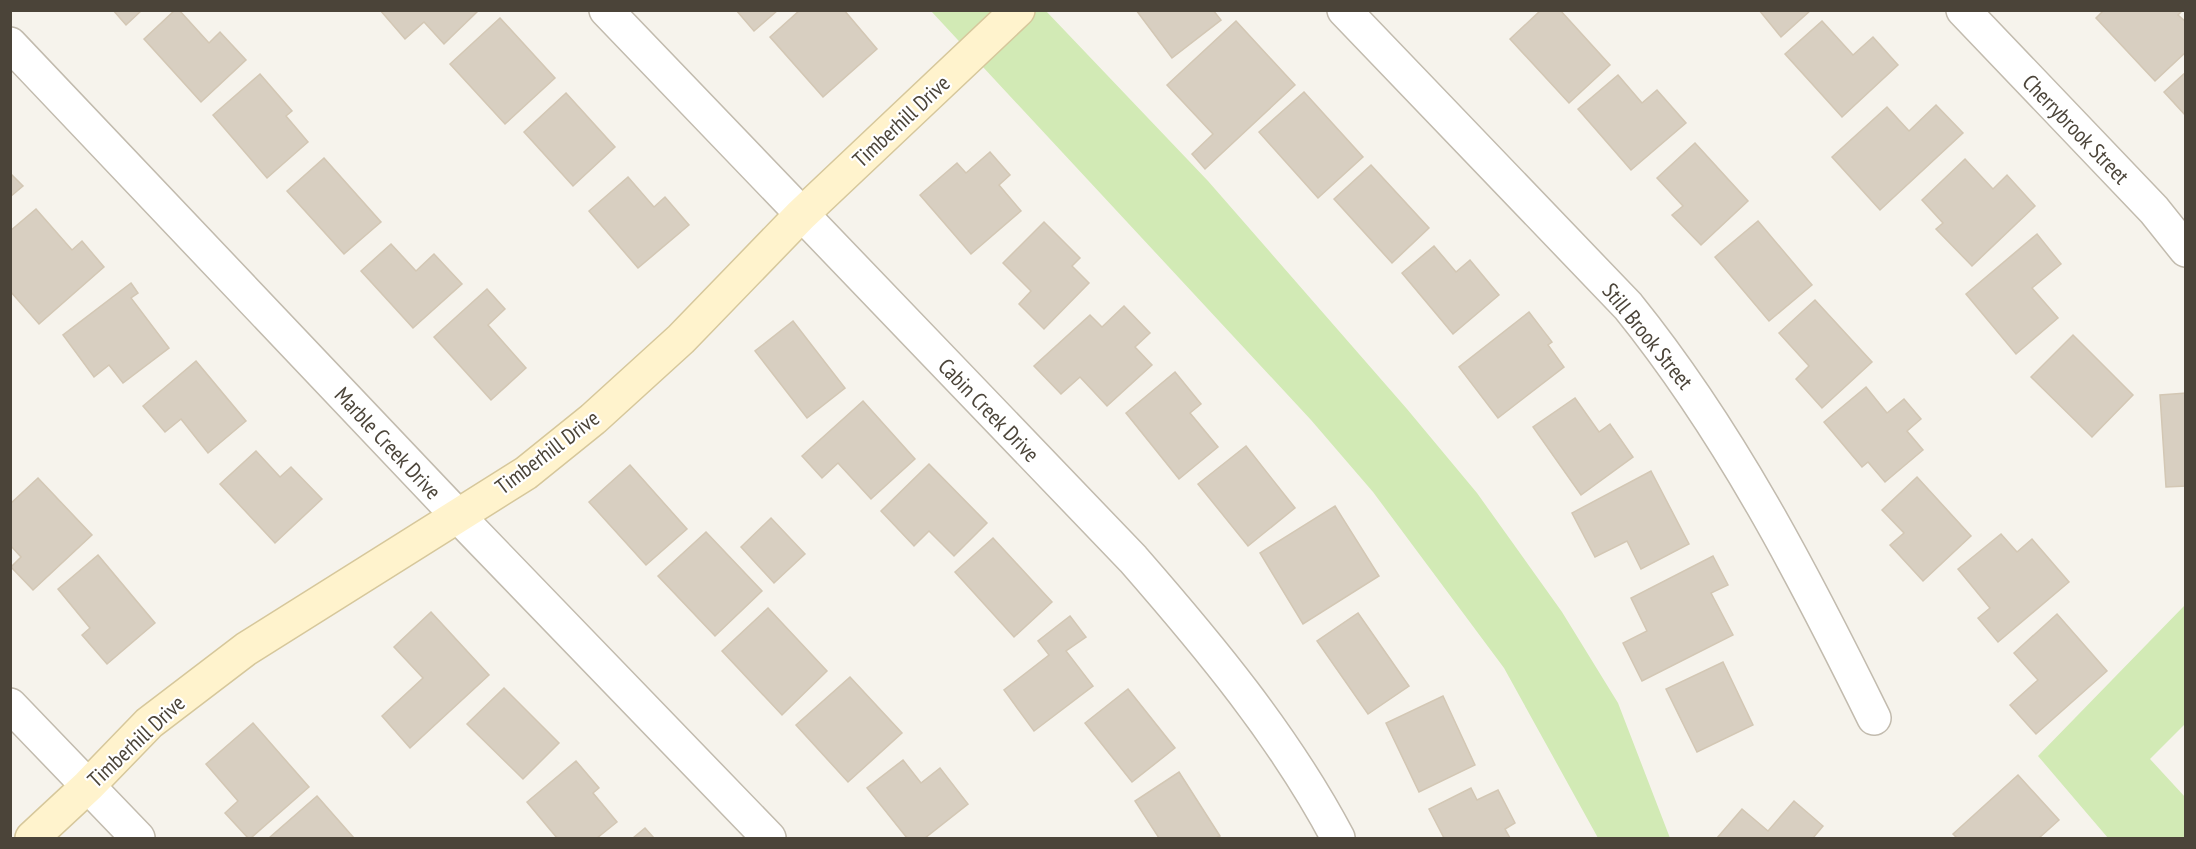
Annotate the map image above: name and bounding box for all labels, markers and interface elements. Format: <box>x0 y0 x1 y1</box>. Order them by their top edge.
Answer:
street label: Cherrybrook Street <box>2017 68 2135 190</box>
street label: Timberhill Drive <box>846 69 956 173</box>
street label: Still Brook Street <box>1597 277 1699 395</box>
street label: Cabin Creek Drive <box>932 352 1046 468</box>
street label: Marble Creek Drive <box>329 381 447 505</box>
street label: Timberhill Drive <box>489 404 605 500</box>
street label: Timberhill Drive <box>81 689 191 793</box>

